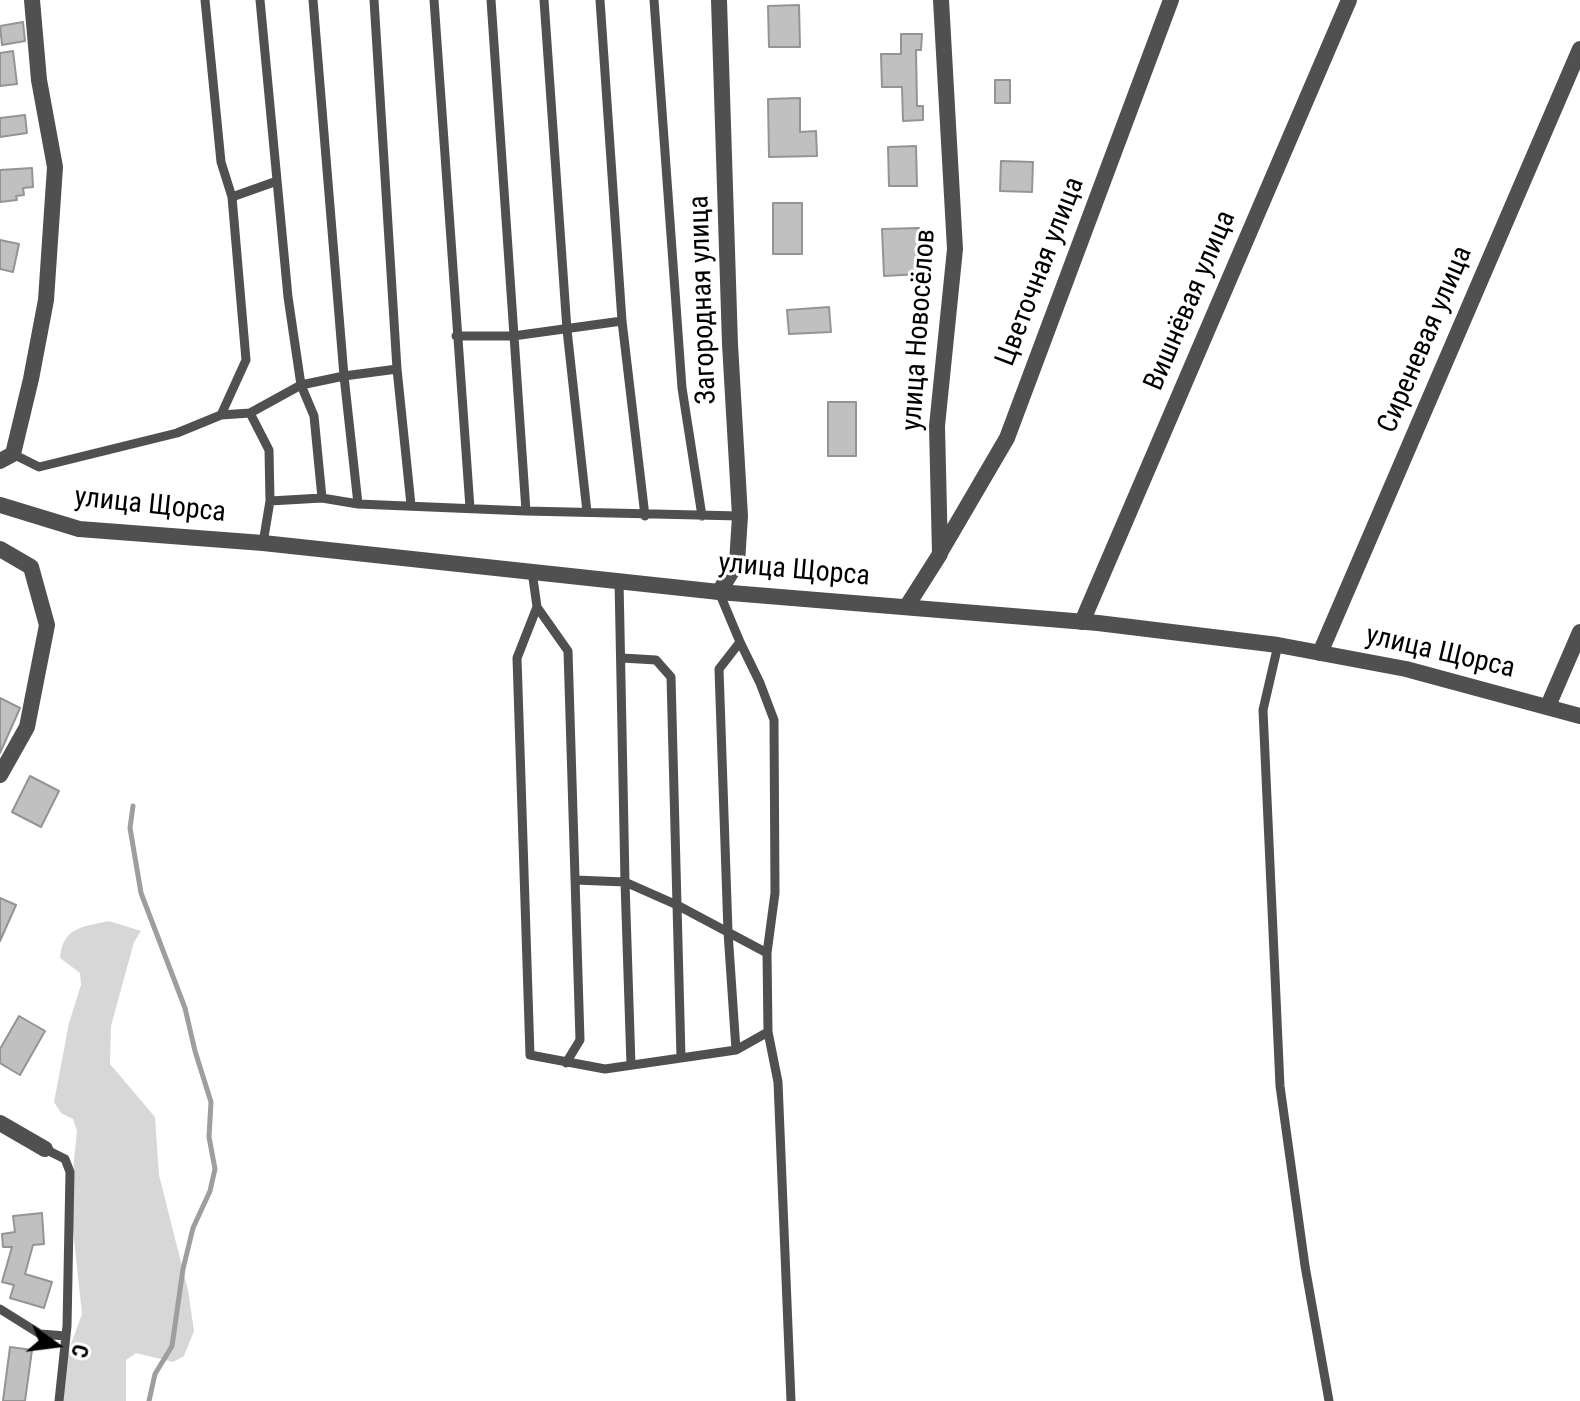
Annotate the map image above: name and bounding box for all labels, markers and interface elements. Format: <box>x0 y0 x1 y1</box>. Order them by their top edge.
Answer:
street label: Цветочная улица <box>990 173 1092 371</box>
street label: Загородная улица <box>684 195 724 405</box>
street label: Вишнёвая улица <box>1138 206 1244 396</box>
street label: улица Новосёлов <box>896 228 944 432</box>
street label: Сиреневая улица <box>1372 242 1480 438</box>
street label: улица Щорса <box>73 481 227 531</box>
street label: улица Щорса <box>717 548 871 594</box>
street label: улица Щорса <box>1362 620 1518 686</box>
north arrow <box>16 1305 96 1385</box>
text: С <box>66 1342 93 1360</box>

